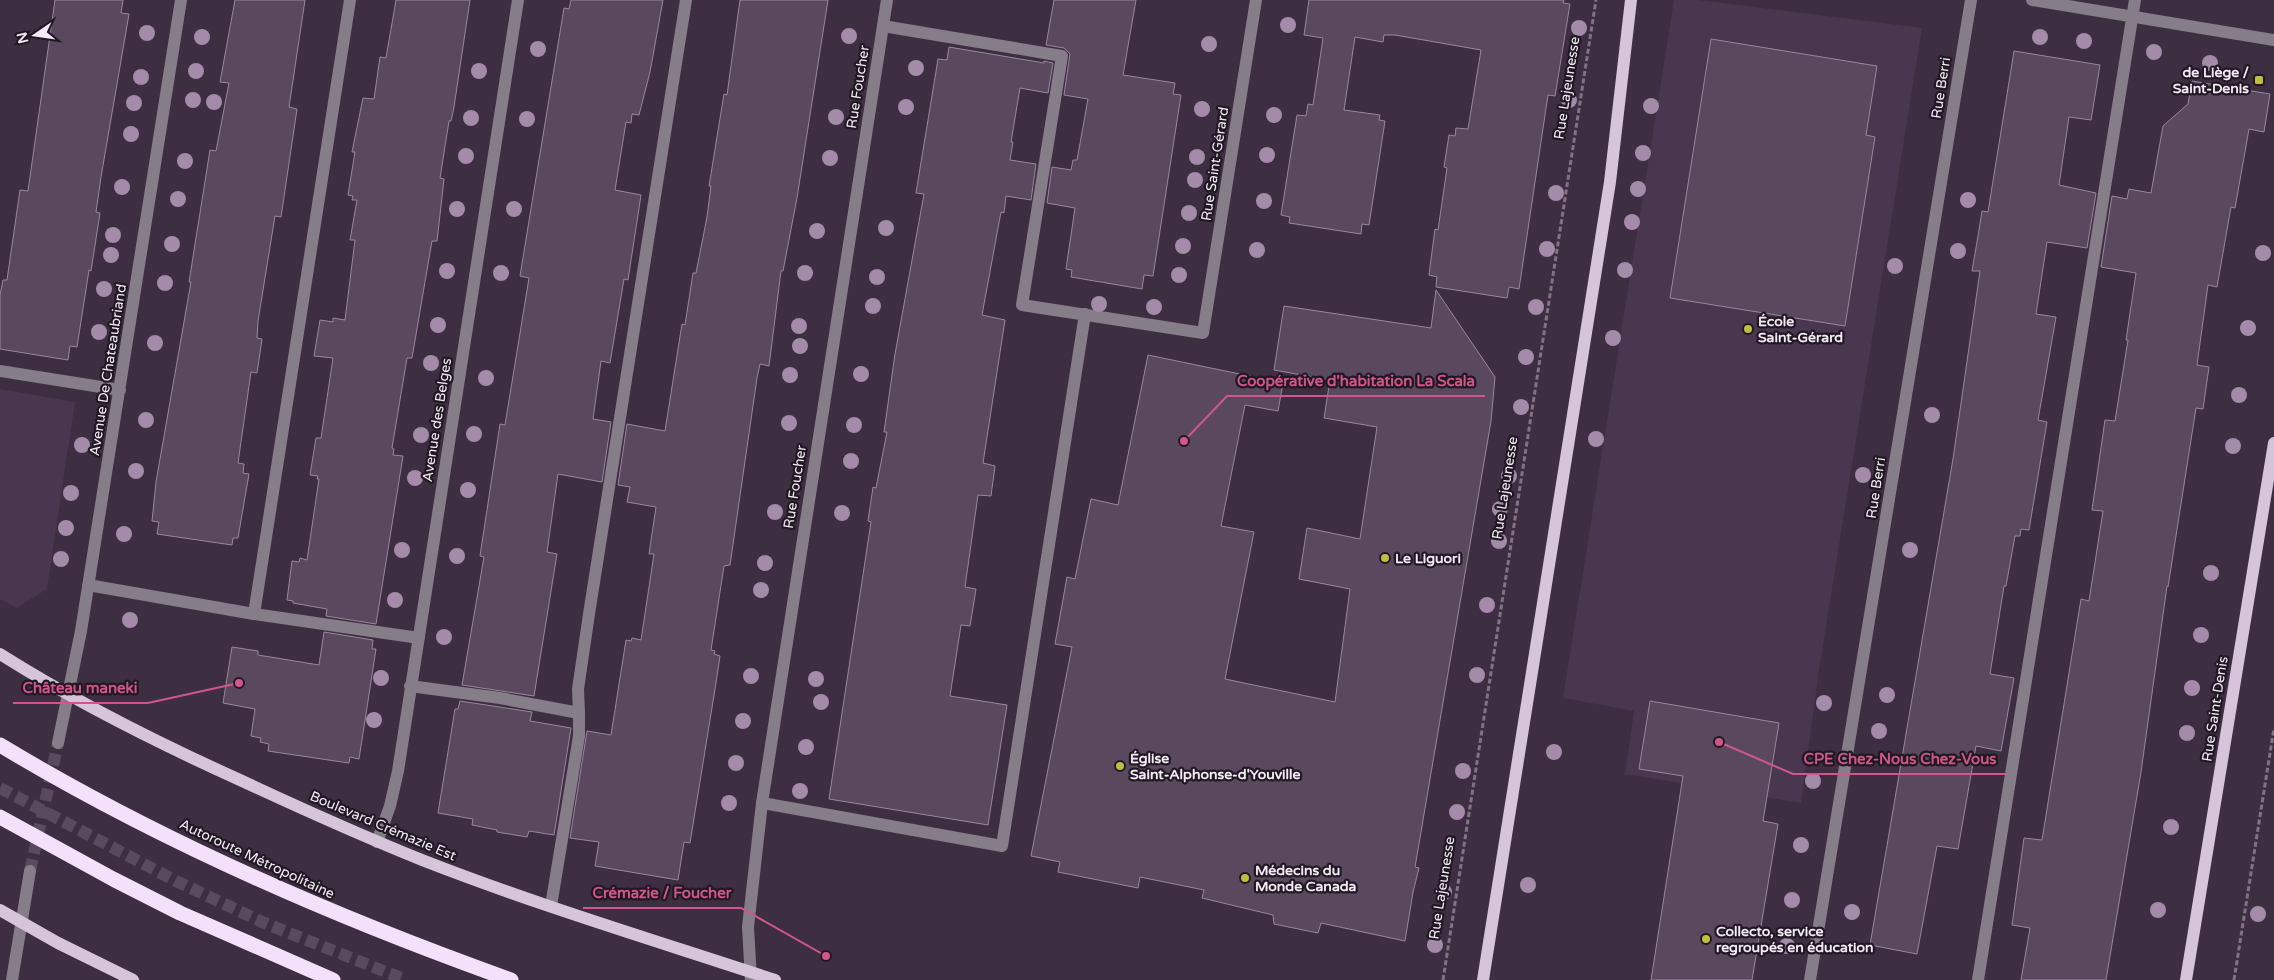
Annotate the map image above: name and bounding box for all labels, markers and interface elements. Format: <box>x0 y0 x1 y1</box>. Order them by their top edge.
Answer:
north arrow <box>10 10 60 60</box>
text: N <box>13 30 32 45</box>
street label: Rue Lajeunesse <box>1550 35 1584 141</box>
street label: Rue Foucher <box>843 43 873 130</box>
street label: Rue Berri <box>1928 56 1954 120</box>
place label: de Liège / Saint-Denis <box>2173 64 2249 97</box>
marker: de Liège / Saint-Denis <box>2253 74 2265 86</box>
street label: Rue Saint-Gérard <box>1198 106 1232 222</box>
street label: Avenue De Chateaubriand <box>86 283 130 457</box>
place label: École Saint-Gérard <box>1758 313 1843 346</box>
marker: École Saint-Gérard <box>1742 323 1754 335</box>
street label: Avenue des Belges <box>419 356 455 483</box>
callout: Coopérative d'habitation La Scala <box>1227 366 1485 396</box>
text: Coopérative d'habitation La Scala <box>1237 372 1475 391</box>
street label: Rue Lajeunesse <box>1488 435 1522 541</box>
street label: Rue Foucher <box>780 443 810 530</box>
street label: Rue Berri <box>1863 456 1889 520</box>
place label: Le Liguori <box>1395 550 1461 567</box>
marker: Le Liguori <box>1379 552 1391 564</box>
street label: Rue Saint-Denis <box>2198 655 2232 763</box>
callout: Château maneki <box>13 673 148 703</box>
text: Château maneki <box>22 679 138 697</box>
callout: CPE Chez-Nous Chez-Vous <box>1793 744 2006 774</box>
place label: Église Saint-Alphonse-d'Youville <box>1130 750 1301 783</box>
text: CPE Chez-Nous Chez-Vous <box>1804 750 1997 768</box>
marker: Église Saint-Alphonse-d'Youville <box>1114 760 1126 772</box>
street label: Boulevard Crémazie Est <box>307 787 459 865</box>
street label: Autoroute Métropolitaine <box>177 816 337 903</box>
street label: Rue Lajeunesse <box>1425 835 1459 941</box>
place label: Médecins du Monde Canada <box>1255 862 1357 895</box>
marker: Médecins du Monde Canada <box>1239 872 1251 884</box>
callout: Crémazie / Foucher <box>583 878 741 908</box>
text: Crémazie / Foucher <box>593 884 732 902</box>
place label: Collecto, service regroupés en éducation <box>1716 923 1874 956</box>
marker: Collecto, service regroupés en éducation <box>1700 933 1712 945</box>

